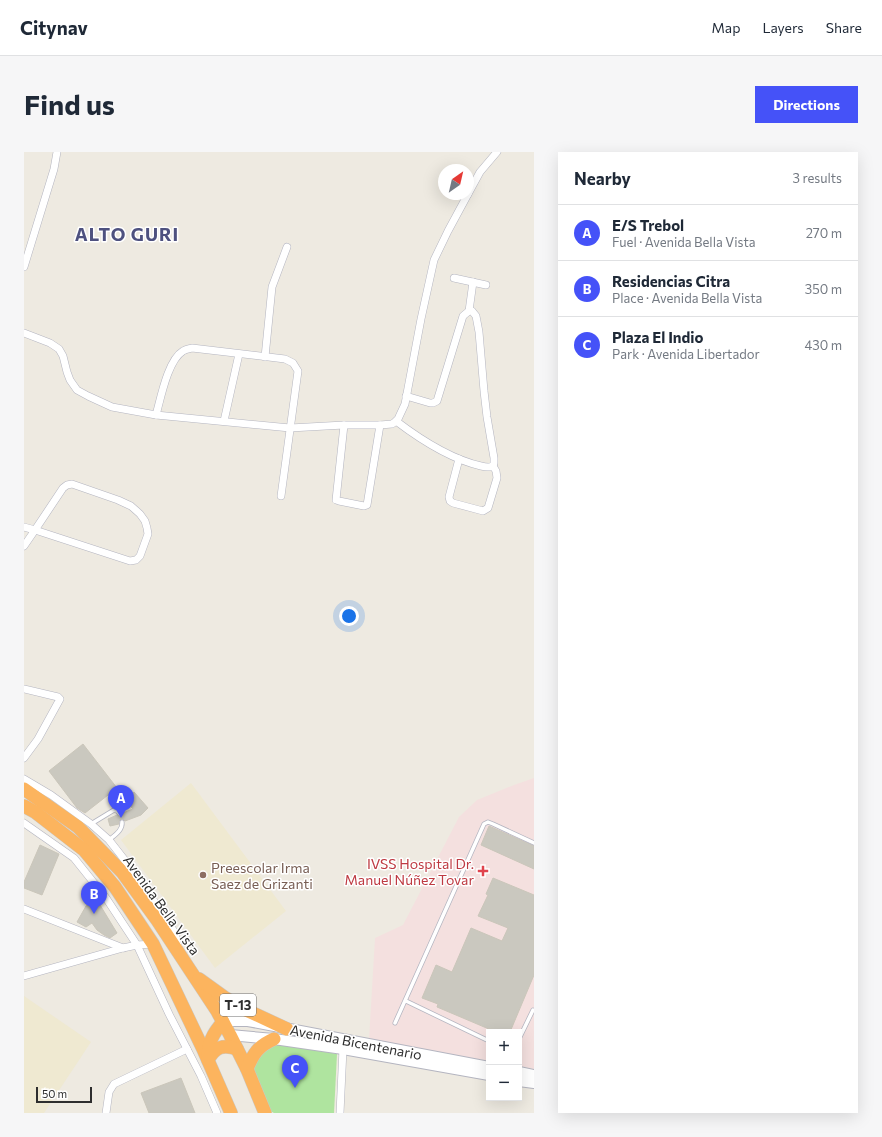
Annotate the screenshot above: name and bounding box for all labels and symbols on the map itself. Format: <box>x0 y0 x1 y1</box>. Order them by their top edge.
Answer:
north arrow <box>438 164 474 200</box>
district label: ALTO GURI <box>75 223 179 245</box>
your location <box>339 606 359 626</box>
pin: A <box>108 785 134 818</box>
street label: Avenida Bella Vista <box>120 852 204 958</box>
place label: IVSS Hospital Dr. Manuel Núñez Tovar <box>345 855 474 888</box>
place label: Preescolar Irma Saez de Grizanti <box>211 859 313 892</box>
marker: IVSS Hospital Dr. Manuel Núñez Tovar <box>477 865 489 877</box>
marker: Preescolar Irma Saez de Grizanti <box>198 870 208 880</box>
pin: B <box>81 881 107 914</box>
road number: T-13 <box>220 994 256 1016</box>
street label: Avenida Bicentenario <box>289 1021 423 1063</box>
pin: C <box>282 1055 308 1088</box>
scale bar <box>36 1085 92 1104</box>

